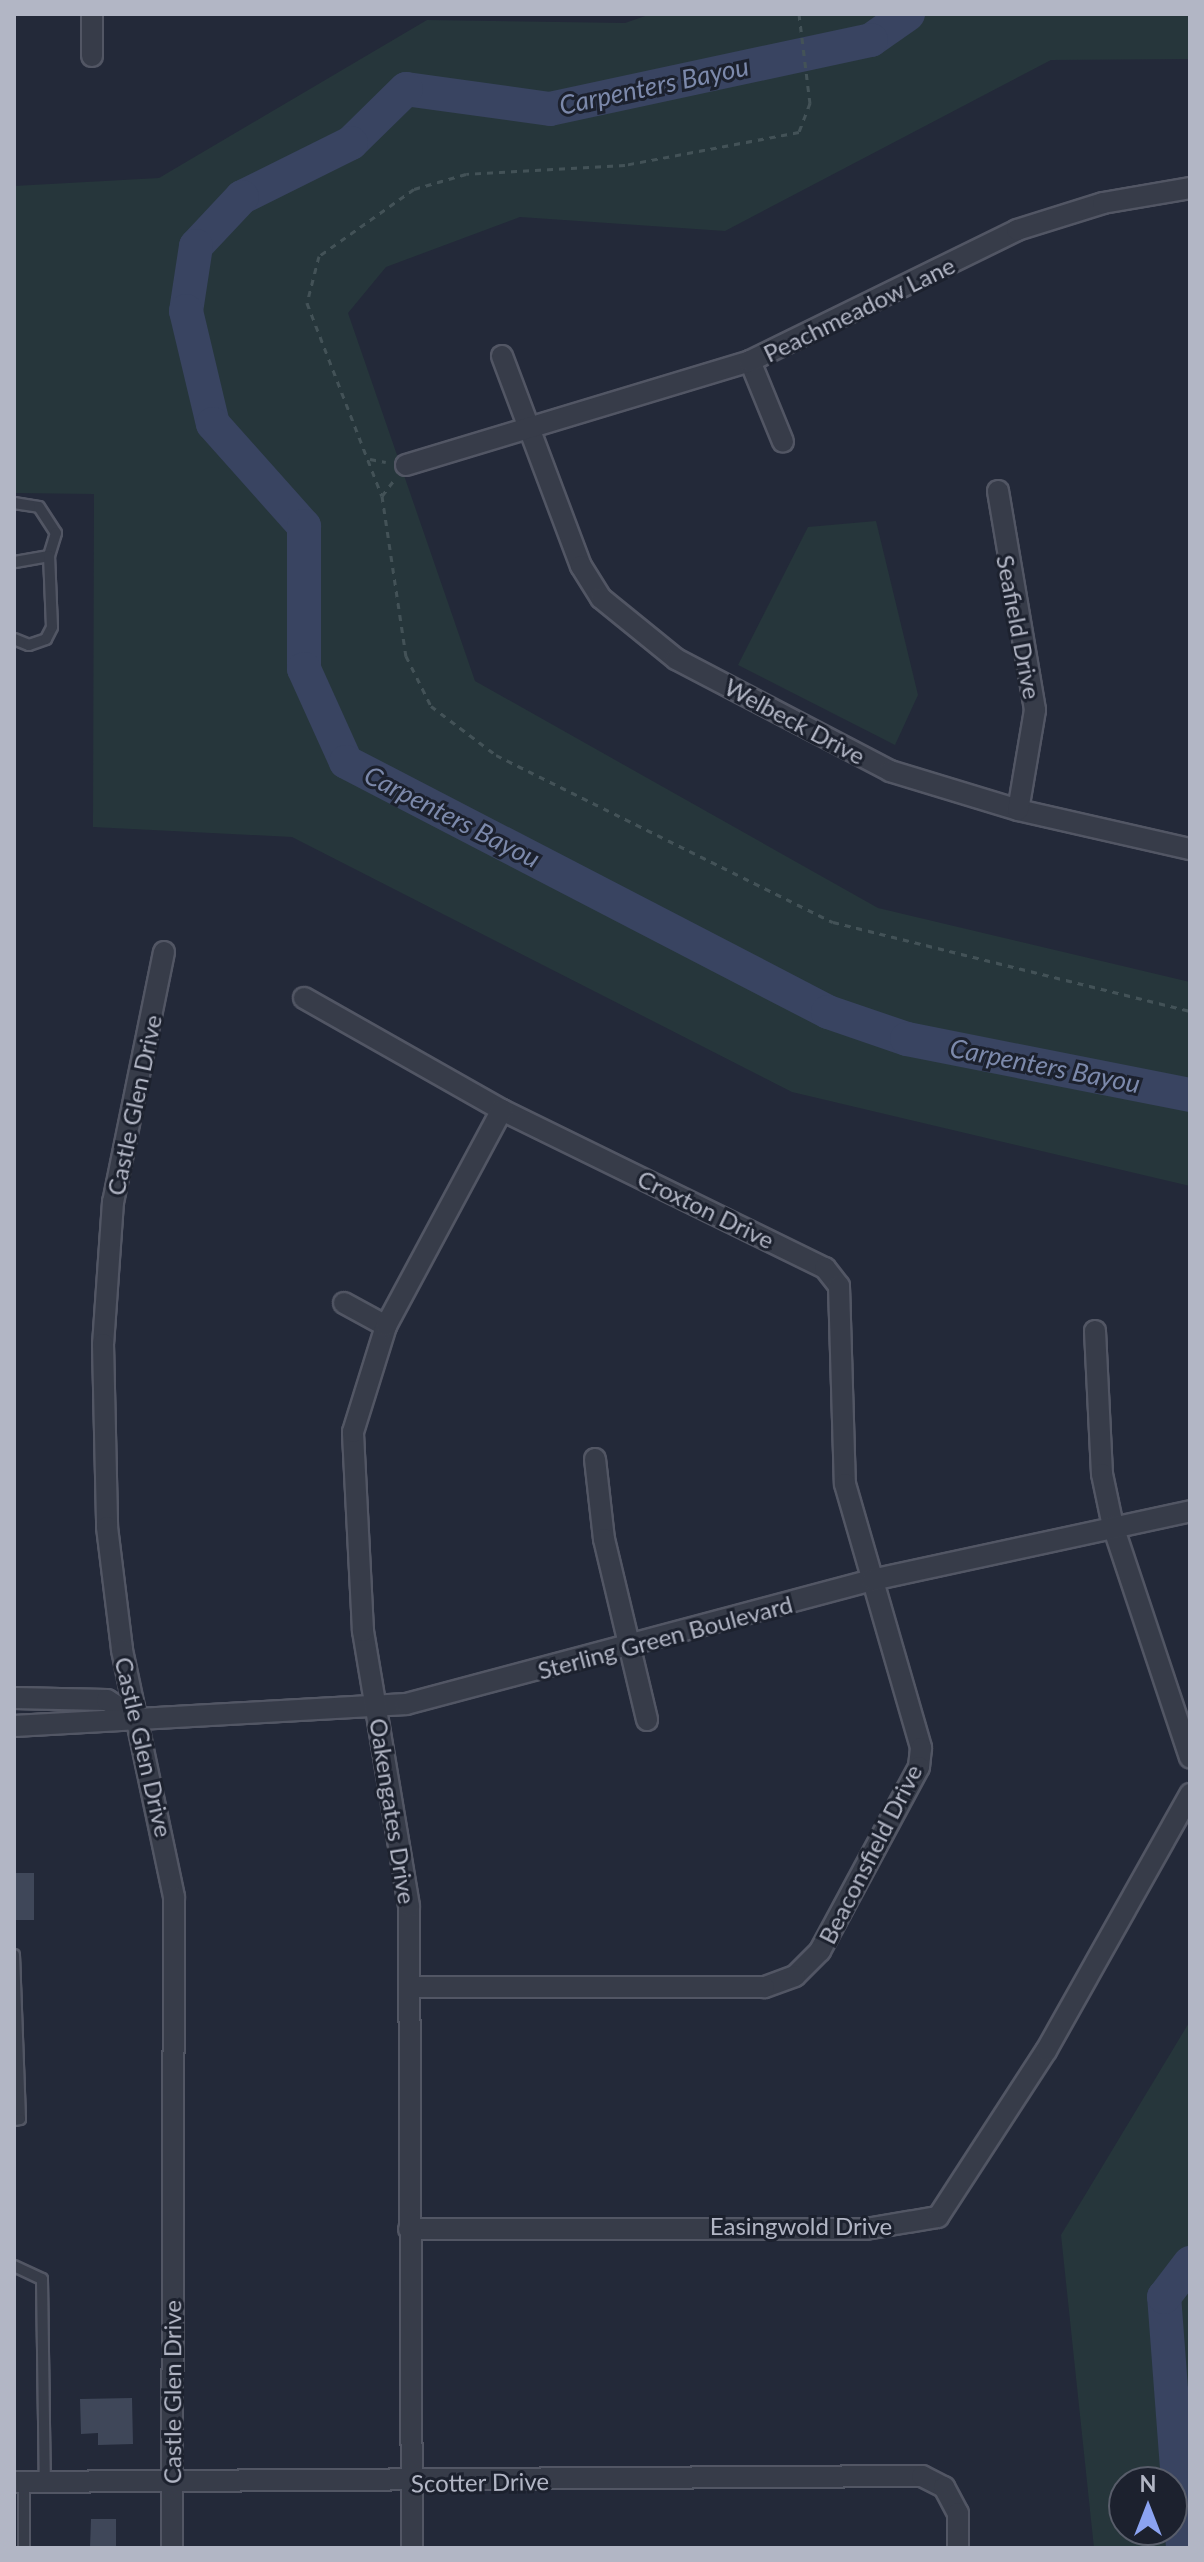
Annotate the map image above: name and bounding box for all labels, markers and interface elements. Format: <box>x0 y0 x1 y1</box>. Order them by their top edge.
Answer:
water label: Carpenters Bayou <box>556 51 752 121</box>
street label: Peachmeadow Lane <box>758 250 960 368</box>
street label: Seafield Drive <box>991 552 1047 702</box>
street label: Welbeck Drive <box>720 672 870 770</box>
water label: Carpenters Bayou <box>359 759 545 875</box>
street label: Castle Glen Drive <box>101 1012 167 1198</box>
water label: Carpenters Bayou <box>947 1032 1143 1100</box>
street label: Croxton Drive <box>633 1164 779 1254</box>
street label: Sterling Green Boulevard <box>535 1589 795 1685</box>
street label: Castle Glen Drive <box>109 1654 179 1840</box>
street label: Oakengates Drive <box>364 1716 422 1906</box>
street label: Beaconsfield Drive <box>812 1759 928 1949</box>
street label: Easingwold Drive <box>710 2212 892 2240</box>
street label: Castle Glen Drive <box>158 2300 186 2484</box>
street label: Scotter Drive <box>410 2466 550 2498</box>
north arrow <box>1108 2466 1188 2546</box>
text: N <box>1140 2470 1156 2497</box>

